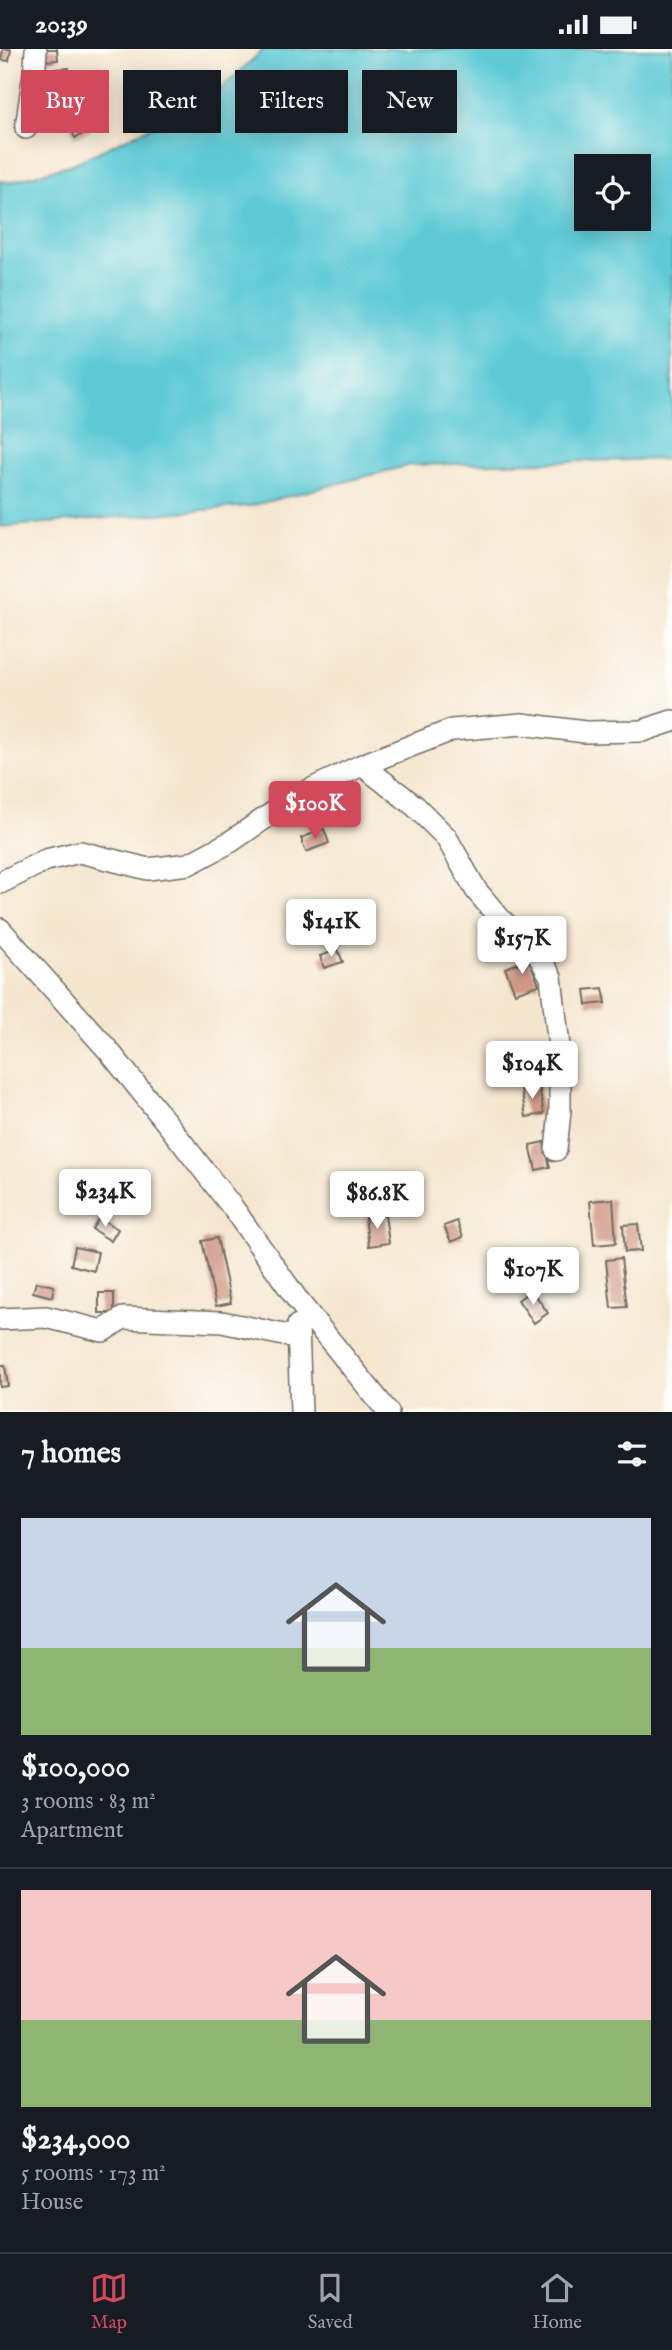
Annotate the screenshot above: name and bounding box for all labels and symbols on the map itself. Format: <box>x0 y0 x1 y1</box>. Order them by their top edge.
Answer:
pin: $100K <box>266 781 364 841</box>
pin: $141K <box>282 899 380 959</box>
pin: $157K <box>473 916 571 976</box>
pin: $104K <box>483 1041 581 1101</box>
pin: $234K <box>56 1169 154 1229</box>
pin: $86.8K <box>320 1171 434 1231</box>
pin: $107K <box>484 1247 582 1307</box>

